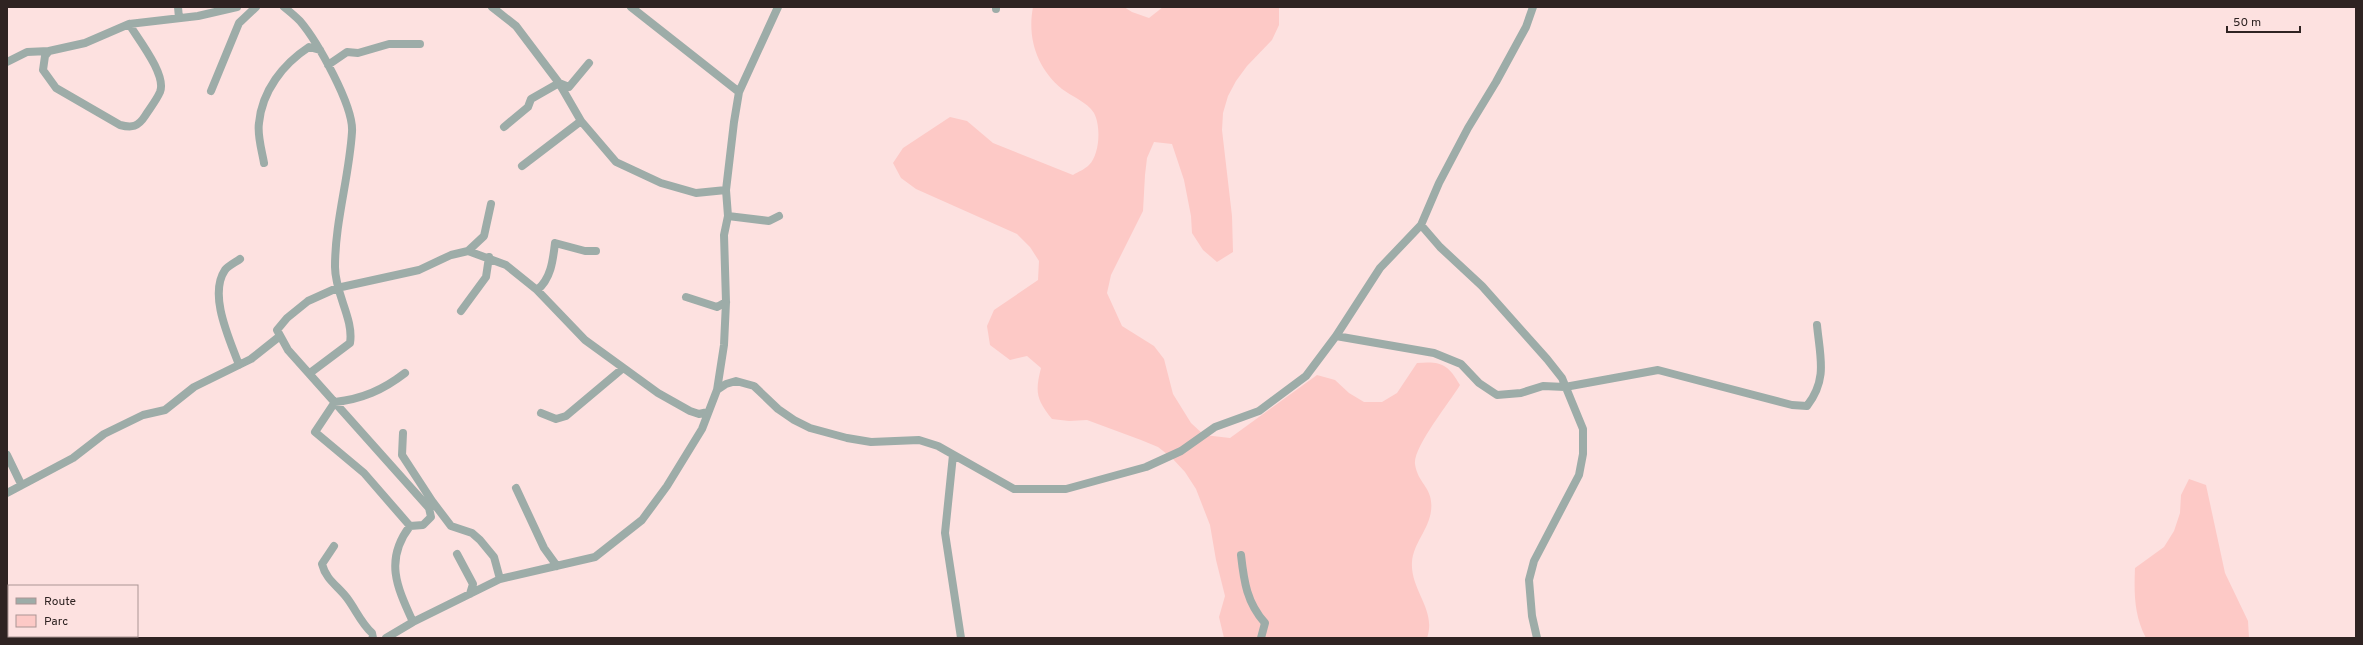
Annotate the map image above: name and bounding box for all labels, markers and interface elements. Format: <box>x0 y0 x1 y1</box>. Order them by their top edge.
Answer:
scale bar <box>2227 8 2300 34</box>
text: 50 m <box>2233 15 2261 31</box>
legend <box>8 585 138 637</box>
text: Route <box>44 594 76 610</box>
text: Parc <box>44 614 68 630</box>

